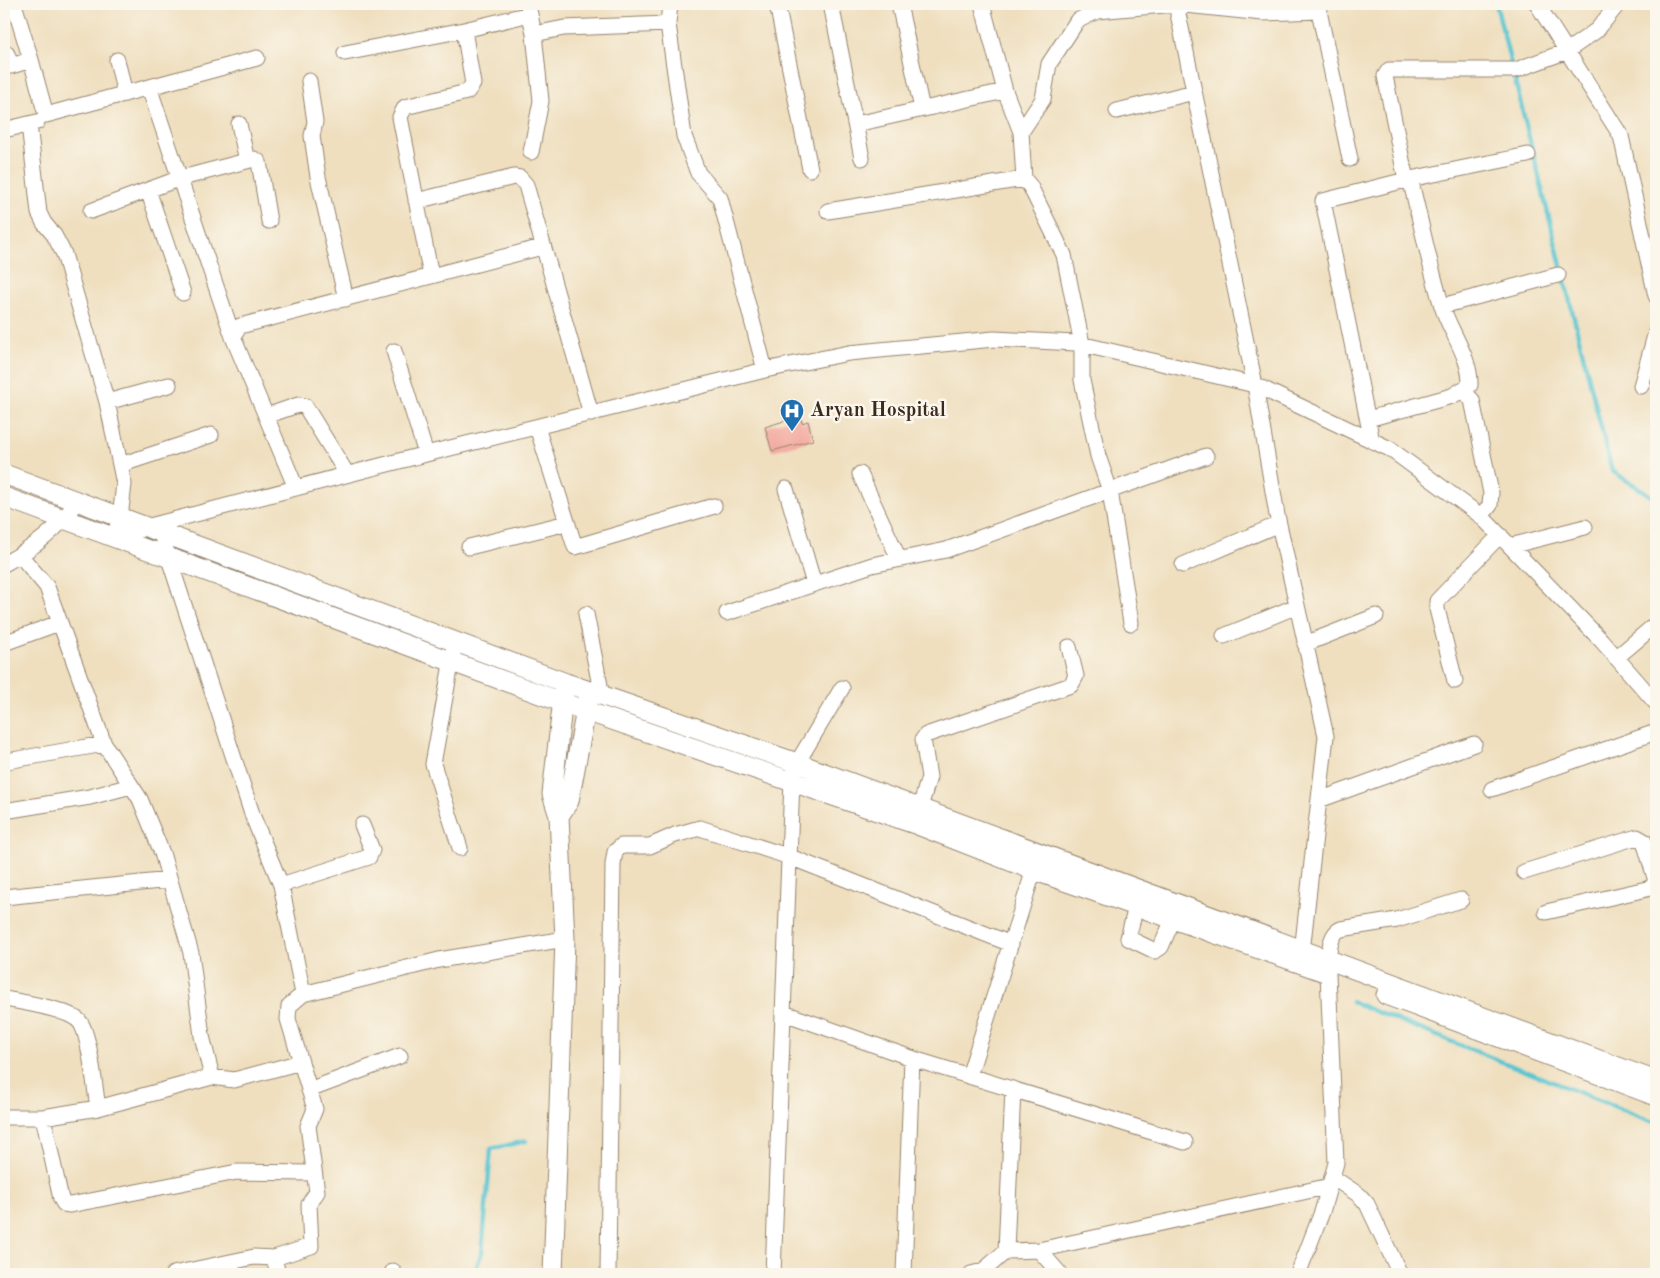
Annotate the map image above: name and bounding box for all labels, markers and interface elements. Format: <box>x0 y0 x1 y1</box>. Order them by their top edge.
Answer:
hospital icon: Aryan Hospital <box>779 398 805 432</box>
place label: Aryan Hospital <box>810 401 946 421</box>

